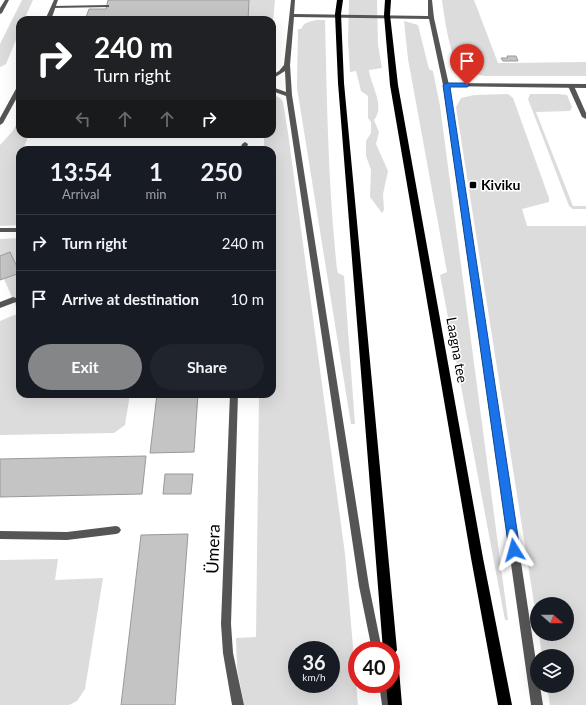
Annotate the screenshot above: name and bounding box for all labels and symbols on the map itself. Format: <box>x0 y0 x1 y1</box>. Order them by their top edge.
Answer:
pin <box>450 44 484 85</box>
place label: Kiviku <box>481 176 521 193</box>
marker: Kiviku <box>468 180 478 190</box>
street label: Laagna tee <box>443 316 472 384</box>
street label: Ümera <box>201 524 224 574</box>
position arrow <box>493 529 535 571</box>
north arrow <box>530 597 574 641</box>
speed limit sign: 40 <box>348 641 400 693</box>

